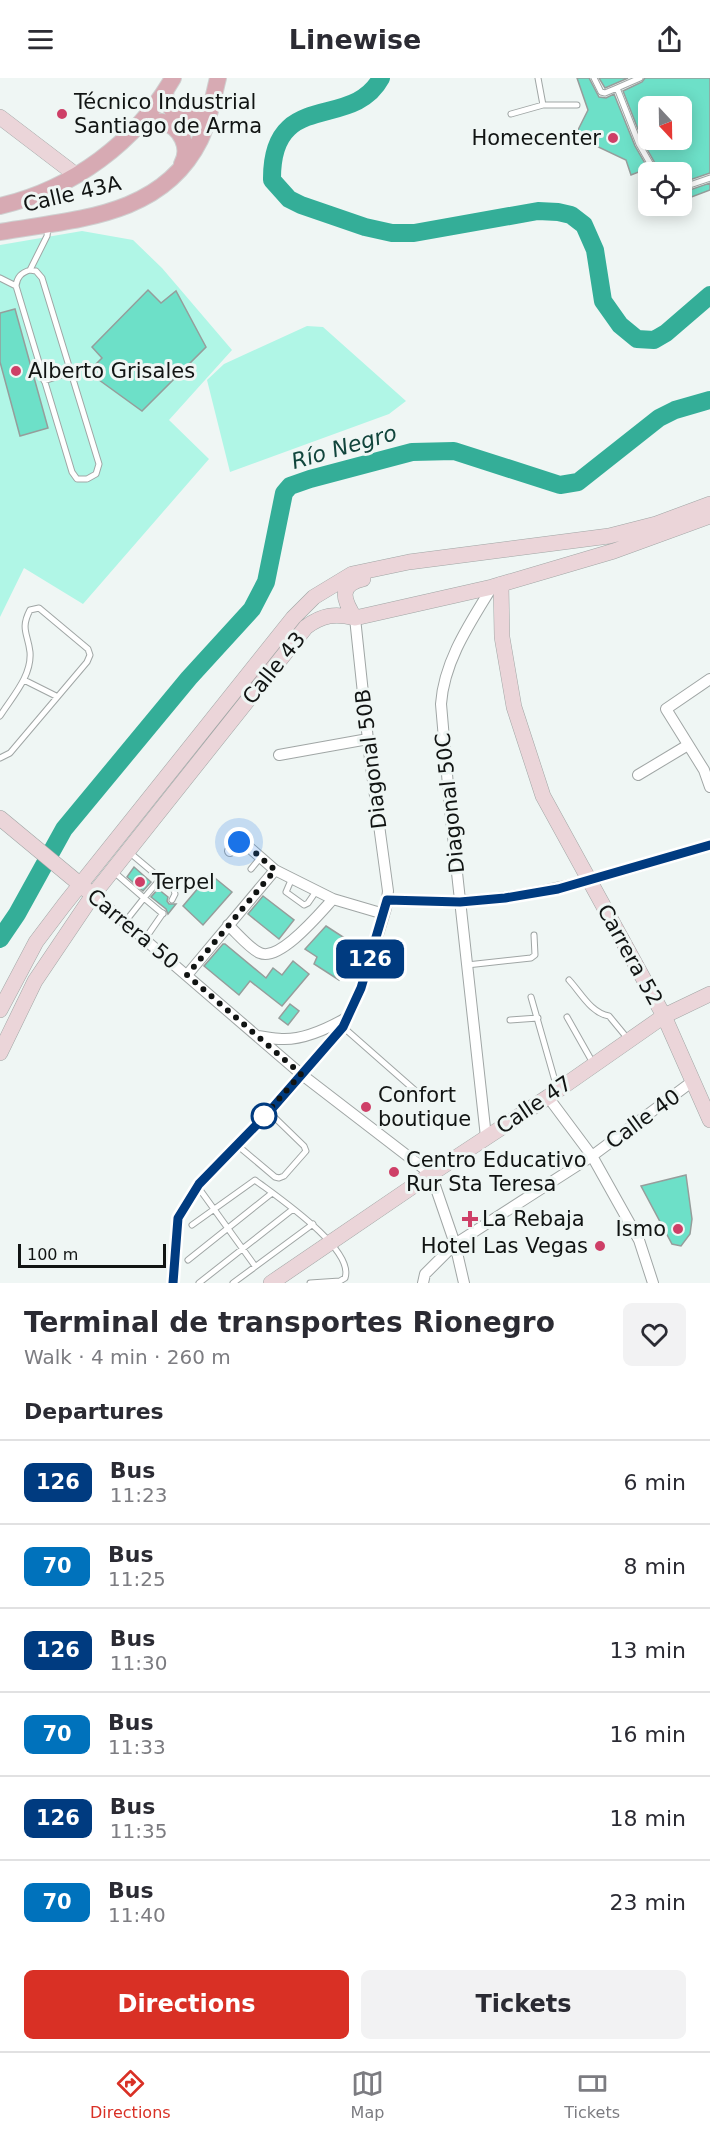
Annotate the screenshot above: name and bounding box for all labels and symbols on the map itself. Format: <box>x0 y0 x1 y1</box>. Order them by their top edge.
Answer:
place label: Técnico Industrial Santiago de Arma <box>73 90 262 138</box>
north arrow <box>638 96 692 150</box>
marker: Técnico Industrial Santiago de Arma <box>55 107 69 121</box>
place label: Homecenter <box>471 126 601 150</box>
marker: Homecenter <box>606 131 620 145</box>
street label: Calle 43A <box>21 171 124 217</box>
place label: Alberto Grisales <box>28 359 195 383</box>
marker: Alberto Grisales <box>9 364 23 378</box>
water label: Río Negro <box>288 420 400 474</box>
street label: Calle 43 <box>238 627 310 709</box>
street label: Diagonal 50B <box>351 688 391 830</box>
street label: Diagonal 50C <box>431 732 469 874</box>
your location <box>224 827 254 857</box>
place label: Terpel <box>151 870 215 894</box>
marker: Terpel <box>133 875 147 889</box>
street label: Carrera 50 <box>82 884 184 974</box>
street label: Carrera 52 <box>592 900 668 1010</box>
line badge: 126 <box>336 940 404 978</box>
street label: Calle 47 <box>492 1071 576 1139</box>
place label: Confort boutique <box>378 1083 471 1131</box>
street label: Calle 40 <box>601 1084 685 1154</box>
marker: Confort boutique <box>359 1100 373 1114</box>
unlabelled marker <box>251 1103 277 1129</box>
place label: Centro Educativo Rur Sta Teresa <box>406 1148 587 1196</box>
marker: Centro Educativo Rur Sta Teresa <box>387 1165 401 1179</box>
place label: La Rebaja <box>482 1207 585 1231</box>
marker: La Rebaja <box>463 1212 477 1226</box>
place label: Ismo <box>616 1217 666 1241</box>
marker: Ismo <box>671 1222 685 1236</box>
place label: Hotel Las Vegas <box>421 1234 588 1258</box>
marker: Hotel Las Vegas <box>593 1239 607 1253</box>
scale bar <box>18 1241 166 1268</box>

